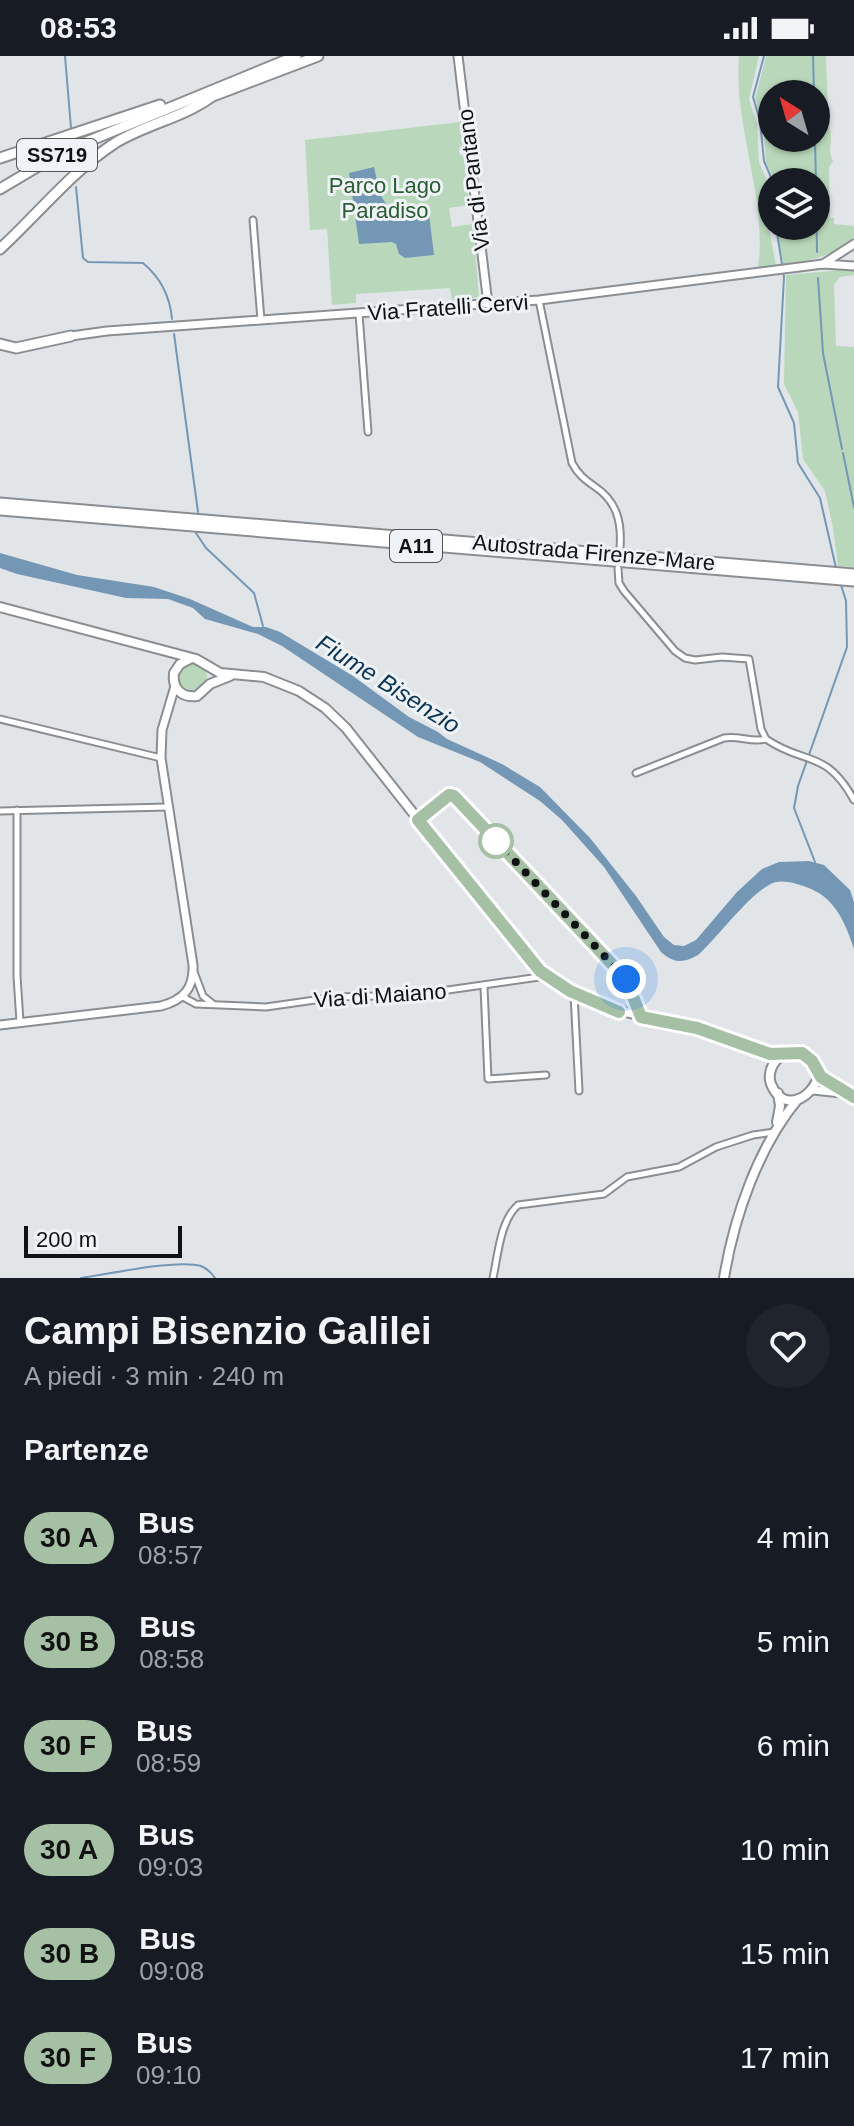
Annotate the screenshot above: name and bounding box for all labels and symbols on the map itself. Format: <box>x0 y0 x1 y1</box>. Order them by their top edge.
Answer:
north arrow <box>758 80 830 152</box>
street label: Via di Pantano <box>452 108 495 252</box>
road number: SS719 <box>17 139 97 171</box>
park label: Parco Lago Paradiso <box>329 173 441 223</box>
street label: Via Fratelli Cervi <box>367 289 529 326</box>
street label: Autostrada Firenze-Mare <box>472 529 716 576</box>
road number: A11 <box>390 530 442 562</box>
water label: Fiume Bisenzio <box>312 629 465 738</box>
unlabelled marker <box>479 824 513 858</box>
your location <box>606 959 646 999</box>
street label: Via di Maiano <box>313 978 447 1013</box>
scale bar <box>24 1222 182 1258</box>

